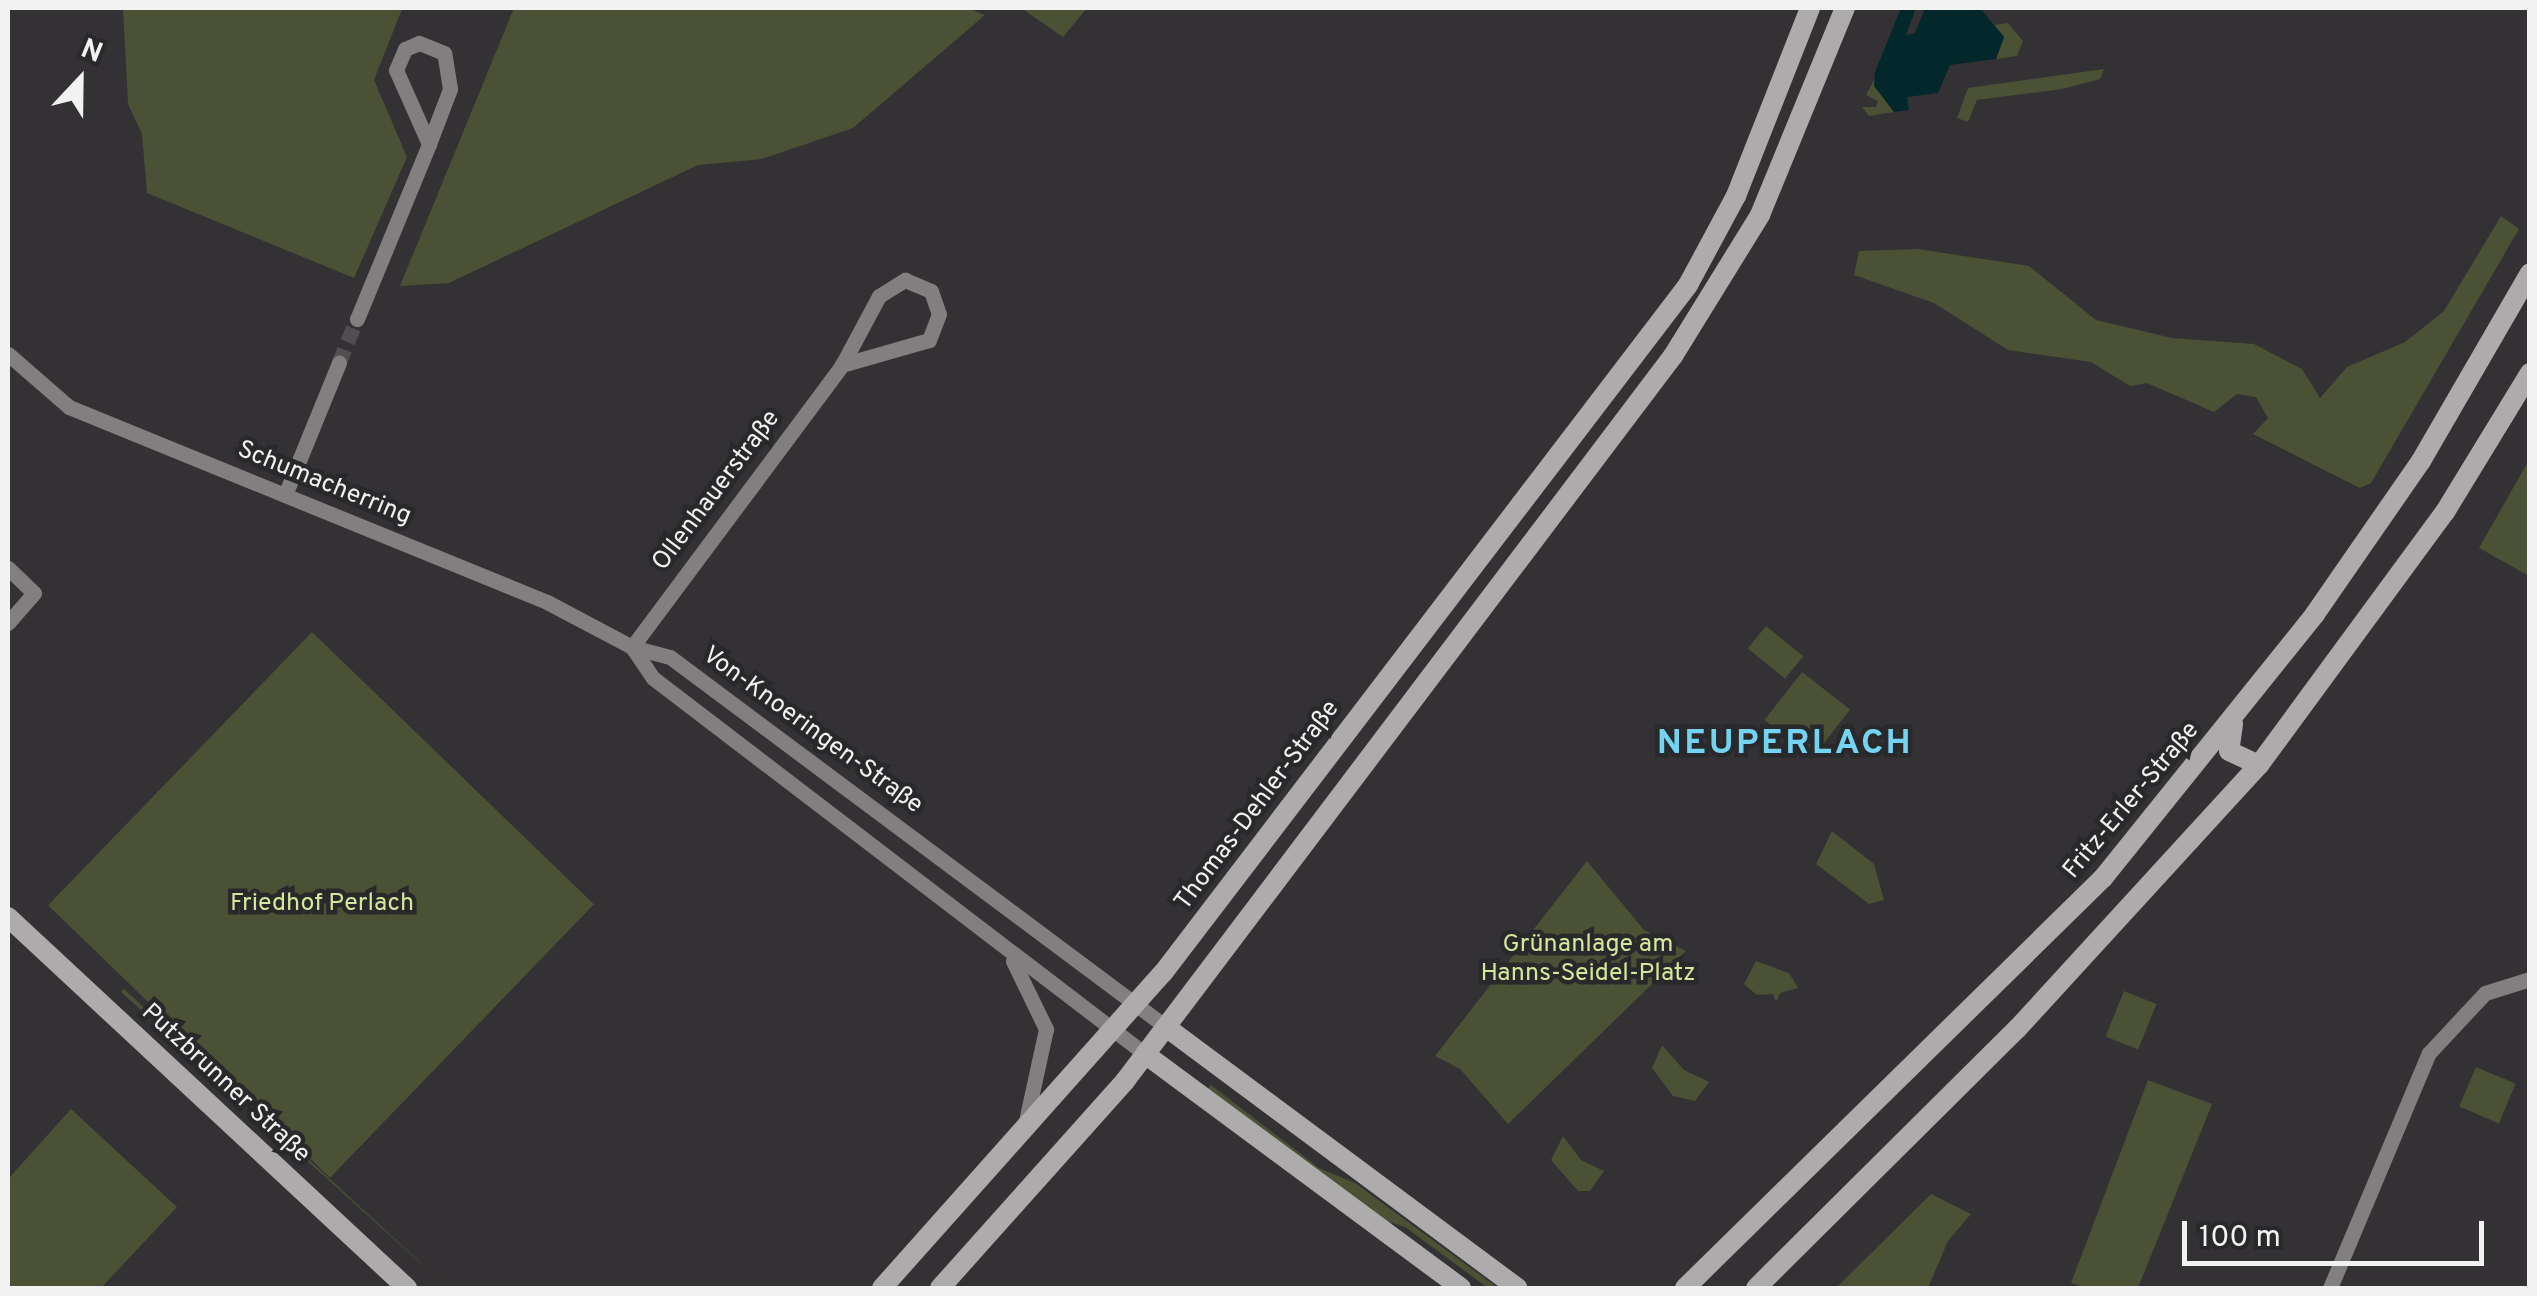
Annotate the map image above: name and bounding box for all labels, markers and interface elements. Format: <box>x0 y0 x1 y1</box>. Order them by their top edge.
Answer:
north arrow <box>30 30 130 130</box>
text: N <box>75 32 107 73</box>
street label: Ollenhauerstraße <box>647 405 787 577</box>
street label: Schumacherring <box>233 435 415 533</box>
street label: Von-Knoeringen-Straße <box>696 641 928 821</box>
street label: Thomas-Dehler-Straße <box>1169 695 1347 917</box>
street label: Fritz-Erler-Straße <box>2058 716 2206 886</box>
district label: NEUPERLACH <box>1657 723 1913 765</box>
park label: Friedhof Perlach <box>230 889 414 919</box>
park label: Grünanlage am Hanns-Seidel-Platz <box>1480 931 1696 990</box>
street label: Putzbrunner Straße <box>134 998 316 1170</box>
scale bar <box>2187 1201 2490 1263</box>
text: 100 m <box>2199 1220 2281 1257</box>

